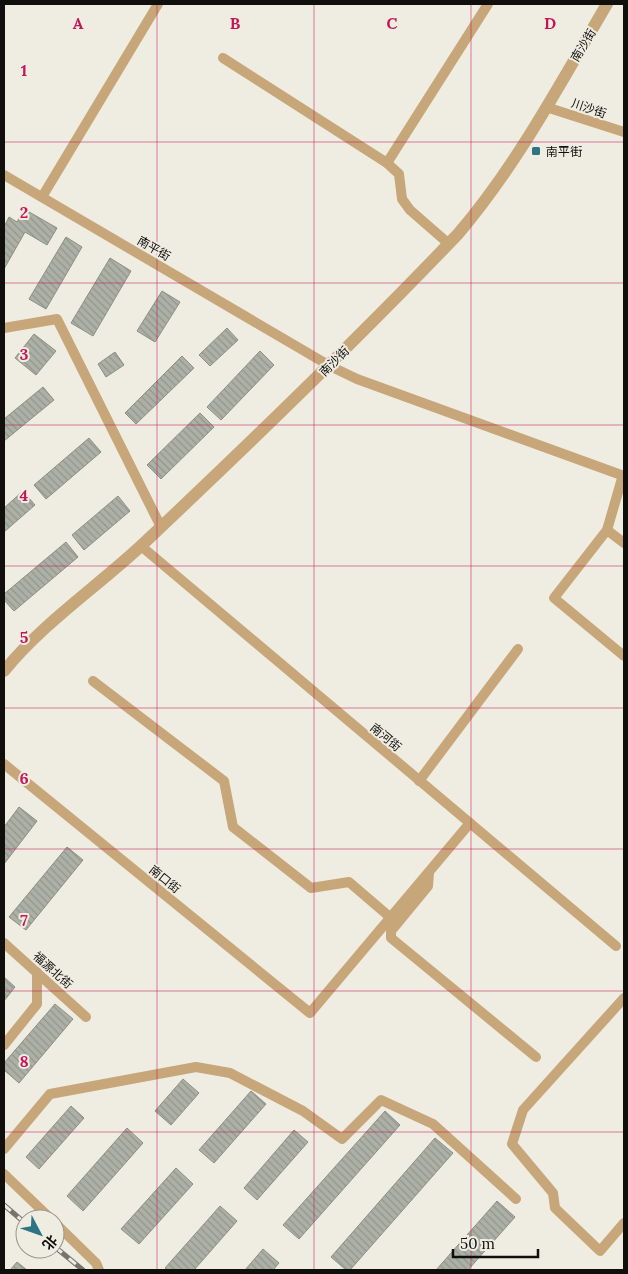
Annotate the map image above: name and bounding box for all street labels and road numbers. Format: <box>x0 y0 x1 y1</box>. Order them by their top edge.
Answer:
street label: 南沙街 <box>567 26 599 64</box>
street label: 川沙街 <box>570 95 608 121</box>
street label: 南平街 <box>135 233 173 263</box>
street label: 南沙街 <box>316 343 352 379</box>
street label: 南河街 <box>367 720 405 754</box>
street label: 南口街 <box>146 862 184 896</box>
street label: 福源北街 <box>30 948 76 992</box>

